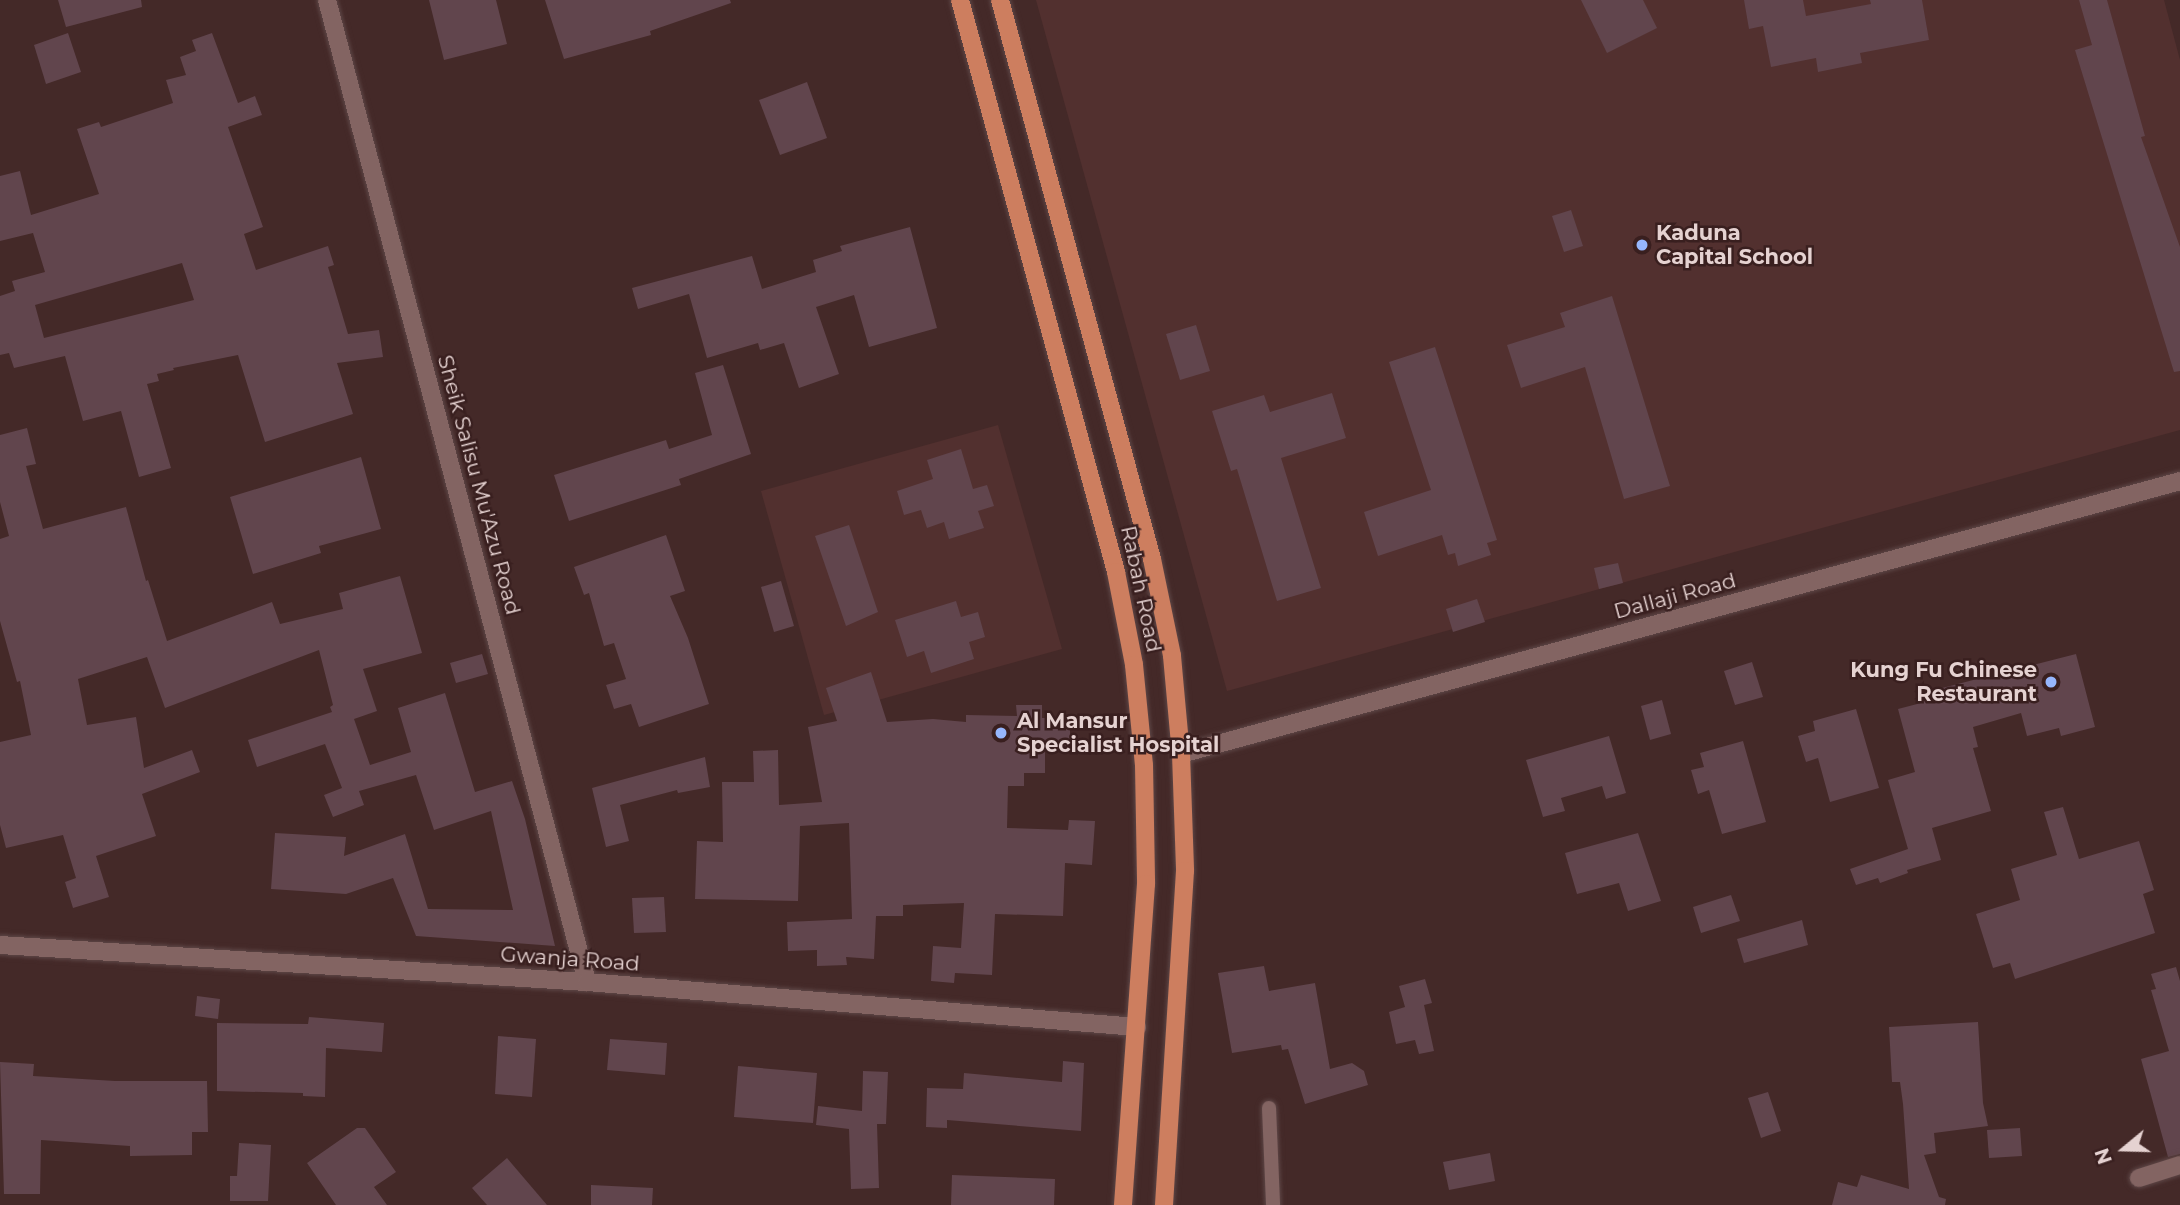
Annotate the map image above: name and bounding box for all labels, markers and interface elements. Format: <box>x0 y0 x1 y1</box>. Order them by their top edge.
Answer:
place label: Kaduna Capital School <box>1656 220 1813 270</box>
marker: Kaduna Capital School <box>1634 237 1650 253</box>
street label: Sheik Salisu Mu'Azu Road <box>432 352 526 618</box>
street label: Rabah Road <box>1115 523 1167 655</box>
street label: Dallaji Road <box>1611 568 1739 624</box>
place label: Kung Fu Chinese Restaurant <box>1850 657 2037 707</box>
marker: Kung Fu Chinese Restaurant <box>2043 674 2059 690</box>
place label: Al Mansur Specialist Hospital <box>1017 708 1219 758</box>
marker: Al Mansur Specialist Hospital <box>991 723 1011 743</box>
street label: Gwanja Road <box>500 942 640 976</box>
north arrow <box>2089 1114 2159 1184</box>
text: N <box>2090 1145 2117 1167</box>

